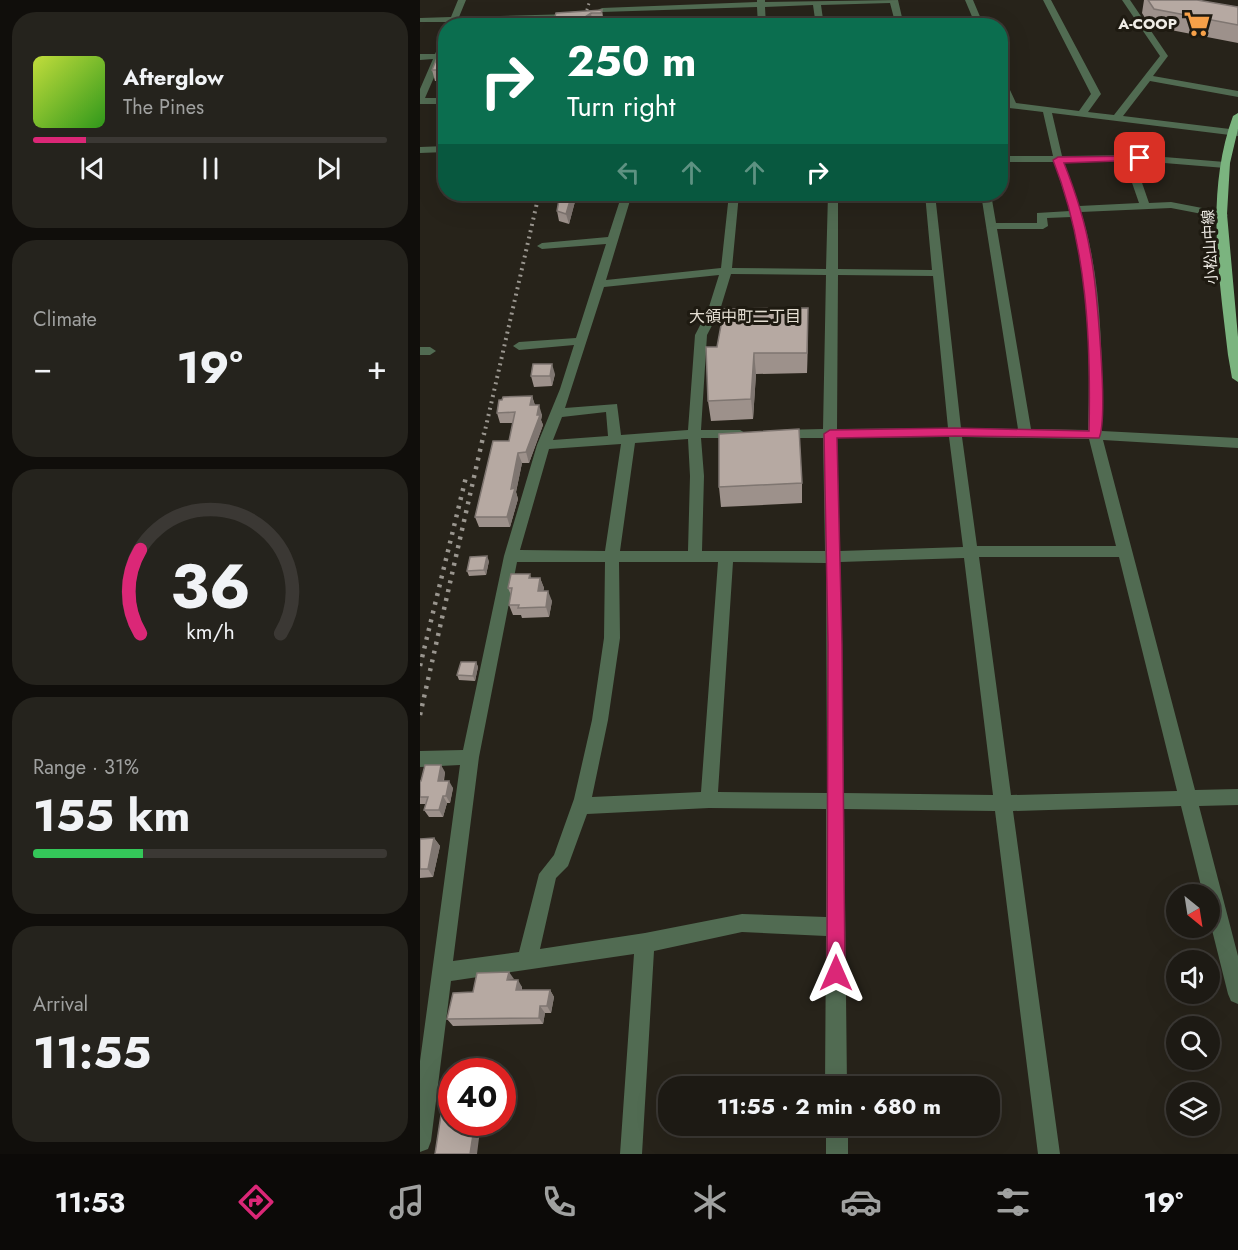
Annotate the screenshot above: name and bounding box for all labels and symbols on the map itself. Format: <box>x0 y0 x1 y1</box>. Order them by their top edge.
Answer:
supermarket icon: A-COOP <box>1182 9 1212 39</box>
place label: A-COOP <box>1117 13 1177 35</box>
pin <box>1114 132 1165 183</box>
street label: 小松山中線 <box>1197 209 1223 285</box>
district label: 大領中町二丁目 <box>689 305 801 328</box>
north arrow <box>1166 884 1220 938</box>
position arrow <box>804 941 868 1005</box>
speed limit sign: 40 <box>438 1058 516 1136</box>

